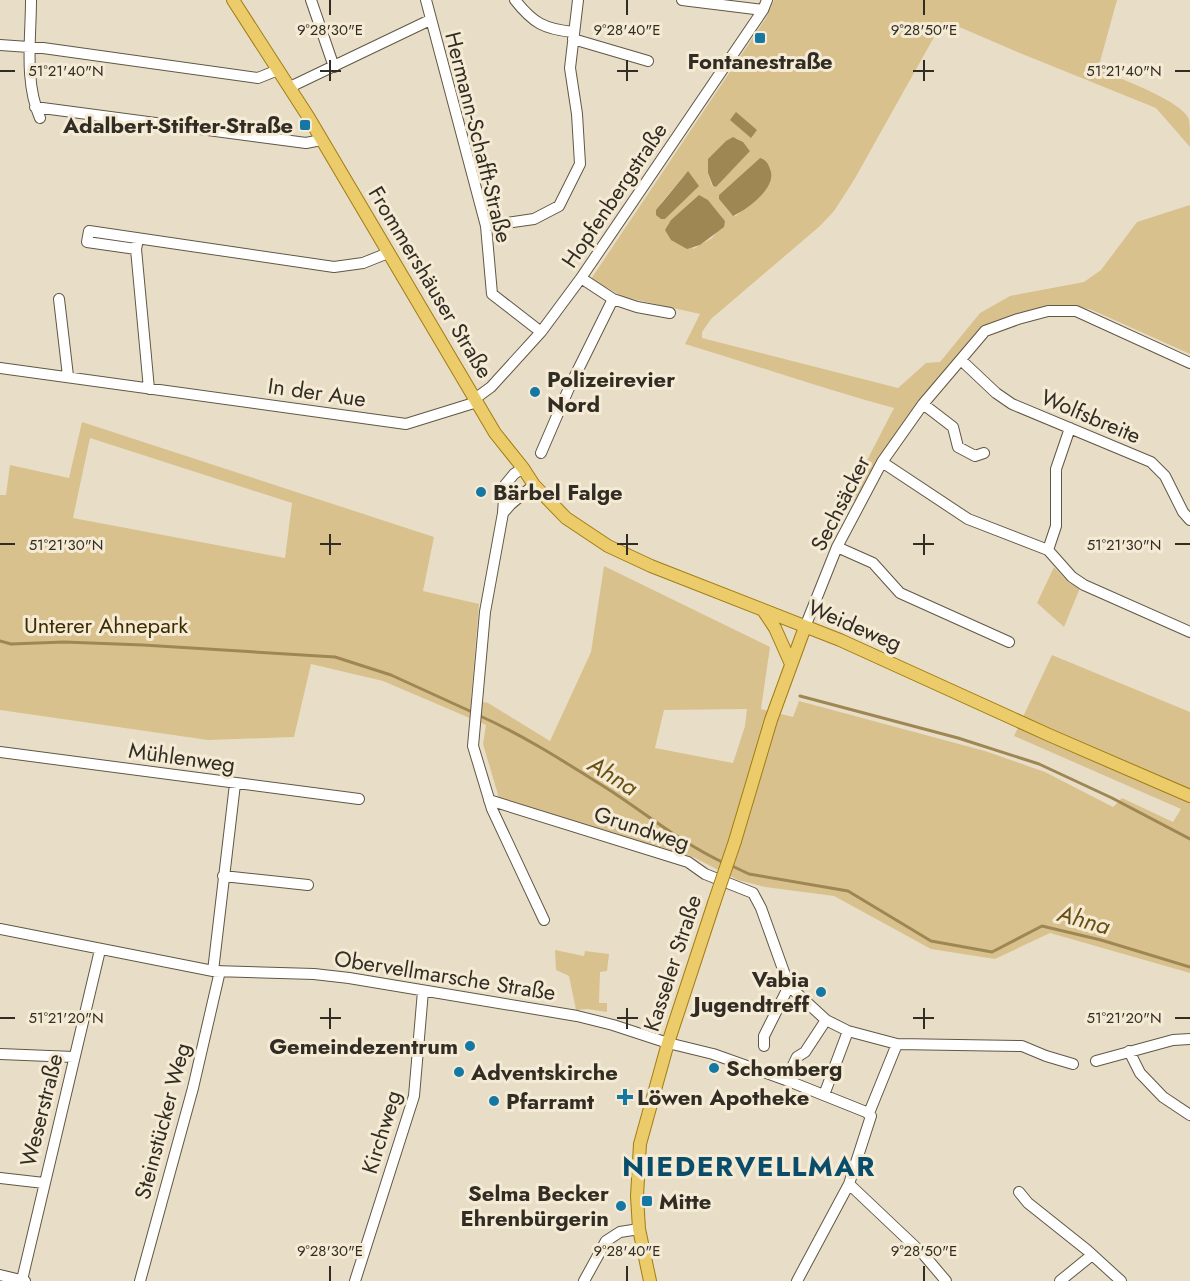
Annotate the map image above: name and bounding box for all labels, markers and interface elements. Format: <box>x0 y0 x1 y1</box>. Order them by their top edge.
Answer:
text: 9°28'30"E <box>297 19 363 41</box>
text: 9°28'40"E <box>594 19 660 41</box>
text: 9°28'50"E <box>891 19 957 41</box>
street label: Hermann-Schafft-Straße <box>437 28 521 246</box>
marker: Fontanestraße <box>753 31 767 45</box>
place label: Fontanestraße <box>687 45 833 77</box>
text: 51°21'40"N <box>28 60 104 82</box>
text: 51°21'40"N <box>1086 60 1162 82</box>
place label: Adalbert-Stifter-Straße <box>62 109 293 141</box>
street label: Hopfenbergstraße <box>553 116 675 274</box>
marker: Adalbert-Stifter-Straße <box>298 118 312 132</box>
street label: Frommershäuser Straße <box>361 180 501 384</box>
place label: Polizeirevier Nord <box>547 363 675 420</box>
street label: In der Aue <box>266 369 368 415</box>
street label: Wolfsbreite <box>1036 381 1146 451</box>
marker: Polizeirevier Nord <box>528 385 542 399</box>
street label: Sechsäcker <box>802 449 878 556</box>
place label: Bärbel Falge <box>493 476 623 508</box>
marker: Bärbel Falge <box>474 485 488 499</box>
text: 51°21'30"N <box>29 534 103 556</box>
text: 51°21'30"N <box>1087 534 1161 556</box>
street label: Weideweg <box>803 591 907 659</box>
park label: Unterer Ahnepark <box>24 609 188 641</box>
street label: Mühlenweg <box>127 734 237 780</box>
water label: Ahna <box>581 746 645 804</box>
street label: Grundweg <box>590 798 694 858</box>
street label: Kasseler Straße <box>635 891 709 1035</box>
water label: Ahna <box>1053 895 1114 944</box>
street label: Obervellmarsche Straße <box>332 942 558 1008</box>
place label: Vabia Jugendtreff <box>689 963 810 1020</box>
marker: Vabia Jugendtreff <box>814 985 828 999</box>
text: 51°21'20"N <box>28 1007 104 1029</box>
text: 51°21'20"N <box>1086 1007 1162 1029</box>
place label: Gemeindezentrum <box>269 1030 458 1062</box>
street label: Steinstücker Weg <box>126 1039 198 1203</box>
marker: Gemeindezentrum <box>463 1039 477 1053</box>
street label: Weserstraße <box>12 1050 70 1170</box>
place label: Schomberg <box>726 1052 842 1084</box>
place label: Adventskirche <box>470 1056 618 1088</box>
marker: Schomberg <box>707 1061 721 1075</box>
marker: Adventskirche <box>452 1065 466 1079</box>
place label: Löwen Apotheke <box>637 1081 809 1113</box>
place label: Pfarramt <box>506 1085 594 1117</box>
street label: Kirchweg <box>353 1086 409 1178</box>
marker: Löwen Apotheke <box>618 1090 632 1104</box>
marker: Pfarramt <box>487 1094 501 1108</box>
district label: NIEDERVELLMAR <box>622 1146 876 1187</box>
place label: Selma Becker Ehrenbürgerin <box>461 1177 609 1234</box>
place label: Mitte <box>659 1185 711 1217</box>
marker: Mitte <box>640 1194 654 1208</box>
marker: Selma Becker Ehrenbürgerin <box>614 1199 628 1213</box>
text: 9°28'30"E <box>297 1240 363 1262</box>
text: 9°28'40"E <box>594 1240 660 1262</box>
text: 9°28'50"E <box>891 1240 957 1262</box>

